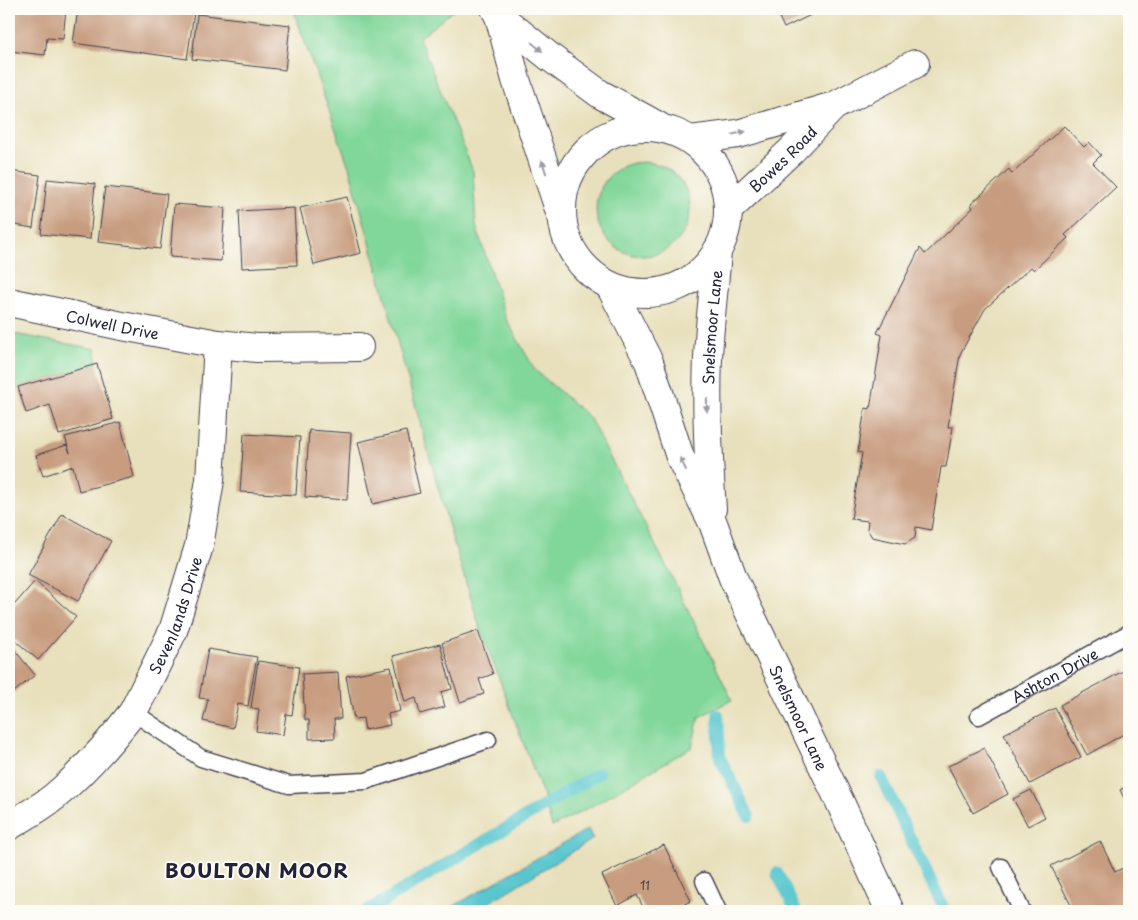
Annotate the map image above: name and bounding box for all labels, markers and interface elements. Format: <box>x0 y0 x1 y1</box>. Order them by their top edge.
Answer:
one-way arrow <box>530 41 543 52</box>
street label: Bowes Road <box>743 120 822 197</box>
one-way arrow <box>731 129 746 137</box>
one-way arrow <box>540 159 548 174</box>
street label: Snelsmoor Lane <box>696 269 727 385</box>
street label: Colwell Drive <box>64 303 161 344</box>
one-way arrow <box>703 397 711 413</box>
one-way arrow <box>679 457 687 471</box>
street label: Sevenlands Drive <box>142 553 207 678</box>
street label: Ashton Drive <box>1007 641 1102 708</box>
street label: Snelsmoor Lane <box>764 660 835 774</box>
district label: BOULTON MOOR <box>165 855 349 885</box>
house number: 11 <box>640 876 650 894</box>

